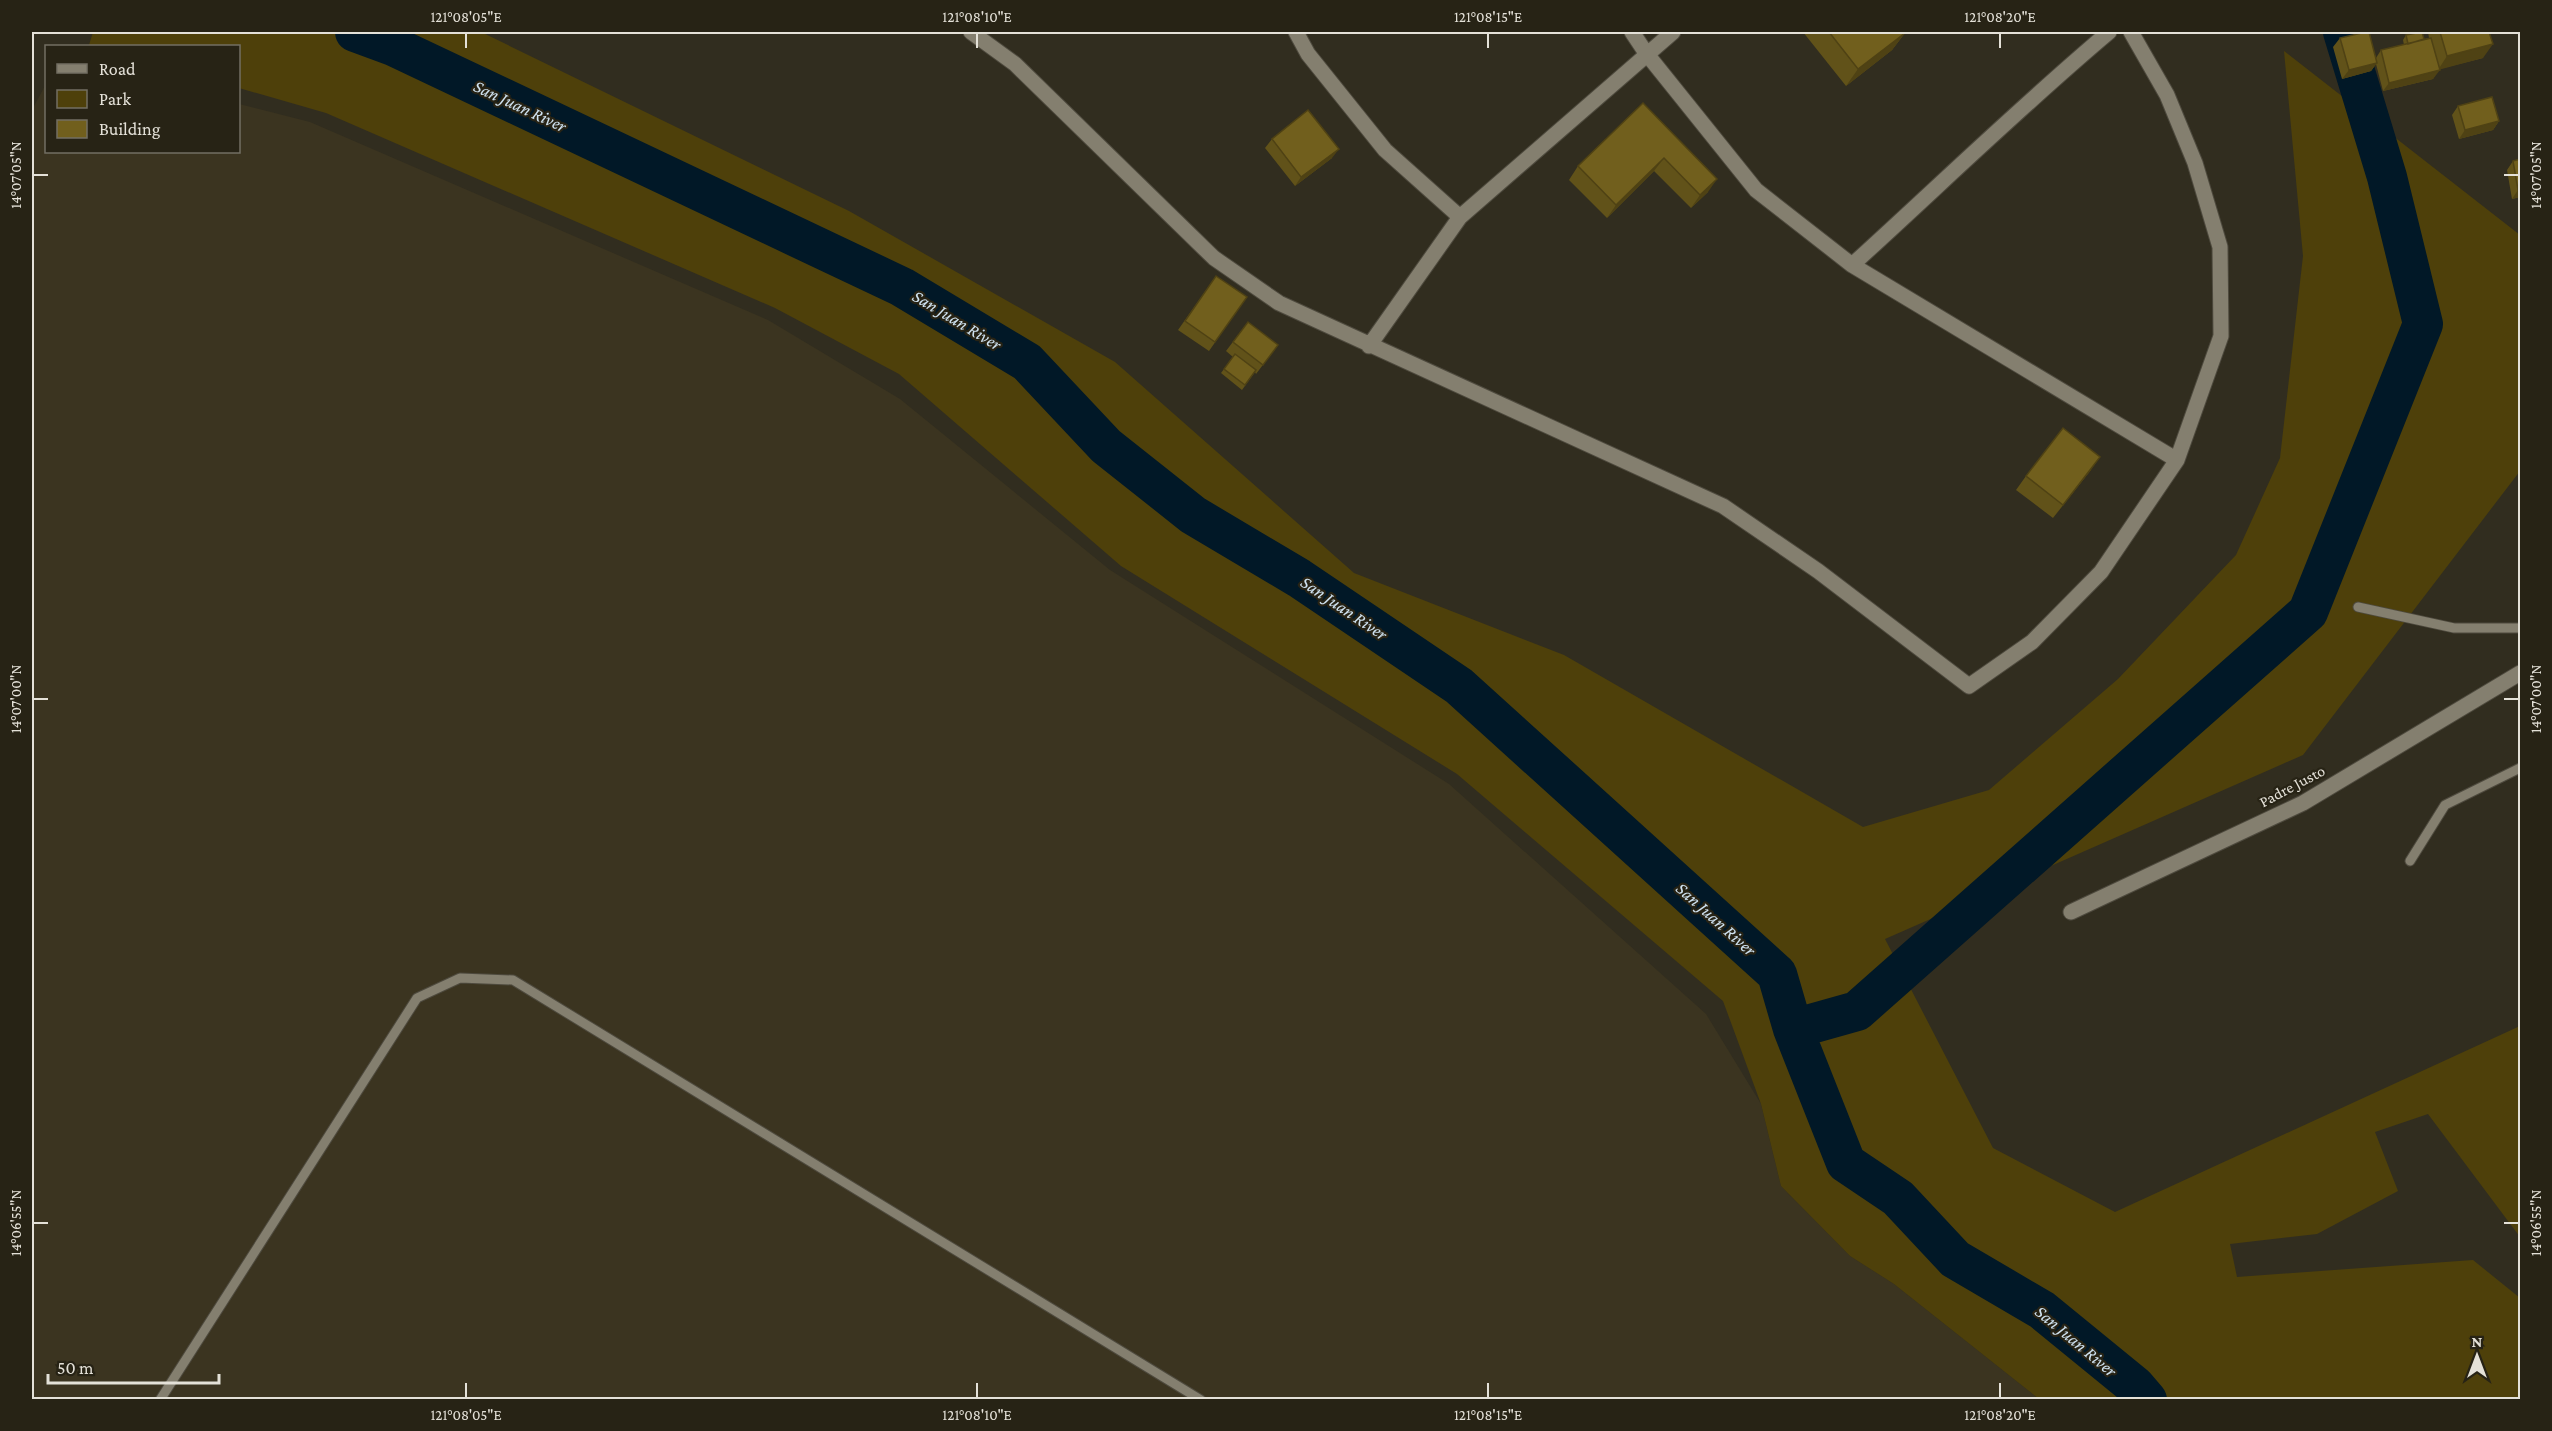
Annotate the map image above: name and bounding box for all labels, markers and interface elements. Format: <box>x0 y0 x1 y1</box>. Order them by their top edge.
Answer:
text: 121°08'05"E <box>430 9 502 25</box>
text: 121°08'10"E <box>942 9 1012 25</box>
text: 121°08'15"E <box>1454 9 1522 25</box>
text: 121°08'20"E <box>1964 9 2036 25</box>
legend <box>45 45 240 153</box>
text: Road <box>99 59 136 79</box>
water label: San Juan River <box>470 76 570 136</box>
text: Park <box>99 89 131 109</box>
text: Building <box>99 119 161 139</box>
text: 14°07'05"N <box>8 141 24 209</box>
text: 14°07'05"N <box>2528 141 2544 209</box>
water label: San Juan River <box>909 286 1006 355</box>
water label: San Juan River <box>1297 572 1392 645</box>
text: 14°07'00"N <box>8 665 24 733</box>
text: 14°07'00"N <box>2528 665 2544 733</box>
street label: Padre Justo <box>2256 762 2328 811</box>
water label: San Juan River <box>1672 878 1760 960</box>
text: 14°06'55"N <box>8 1190 24 1256</box>
text: 14°06'55"N <box>2528 1190 2544 1256</box>
water label: San Juan River <box>2031 1301 2121 1381</box>
north arrow <box>2447 1326 2507 1386</box>
text: N <box>2472 1333 2483 1350</box>
scale bar <box>48 1347 219 1385</box>
text: 50 m <box>57 1358 94 1378</box>
text: 121°08'05"E <box>430 1407 502 1423</box>
text: 121°08'10"E <box>942 1407 1012 1423</box>
text: 121°08'15"E <box>1454 1407 1522 1423</box>
text: 121°08'20"E <box>1964 1407 2036 1423</box>

